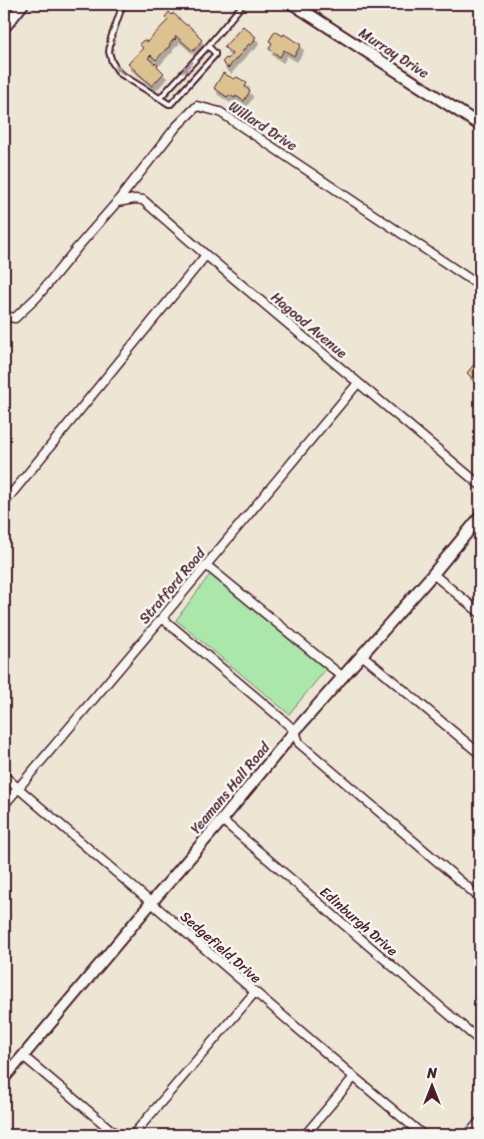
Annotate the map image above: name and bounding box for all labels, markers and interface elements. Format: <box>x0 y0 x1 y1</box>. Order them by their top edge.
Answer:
street label: Murray Drive <box>353 21 434 86</box>
one-way arrow <box>182 61 194 73</box>
one-way arrow <box>114 65 126 77</box>
street label: Willard Drive <box>223 95 302 158</box>
street label: Hagood Avenue <box>265 286 353 365</box>
street label: Stratford Road <box>133 541 213 630</box>
street label: Yeamans Hall Road <box>184 735 278 840</box>
street label: Edinburgh Drive <box>314 880 403 963</box>
street label: Sedgefield Drive <box>174 905 267 990</box>
text: N <box>426 1061 437 1086</box>
north arrow <box>406 1062 456 1112</box>

